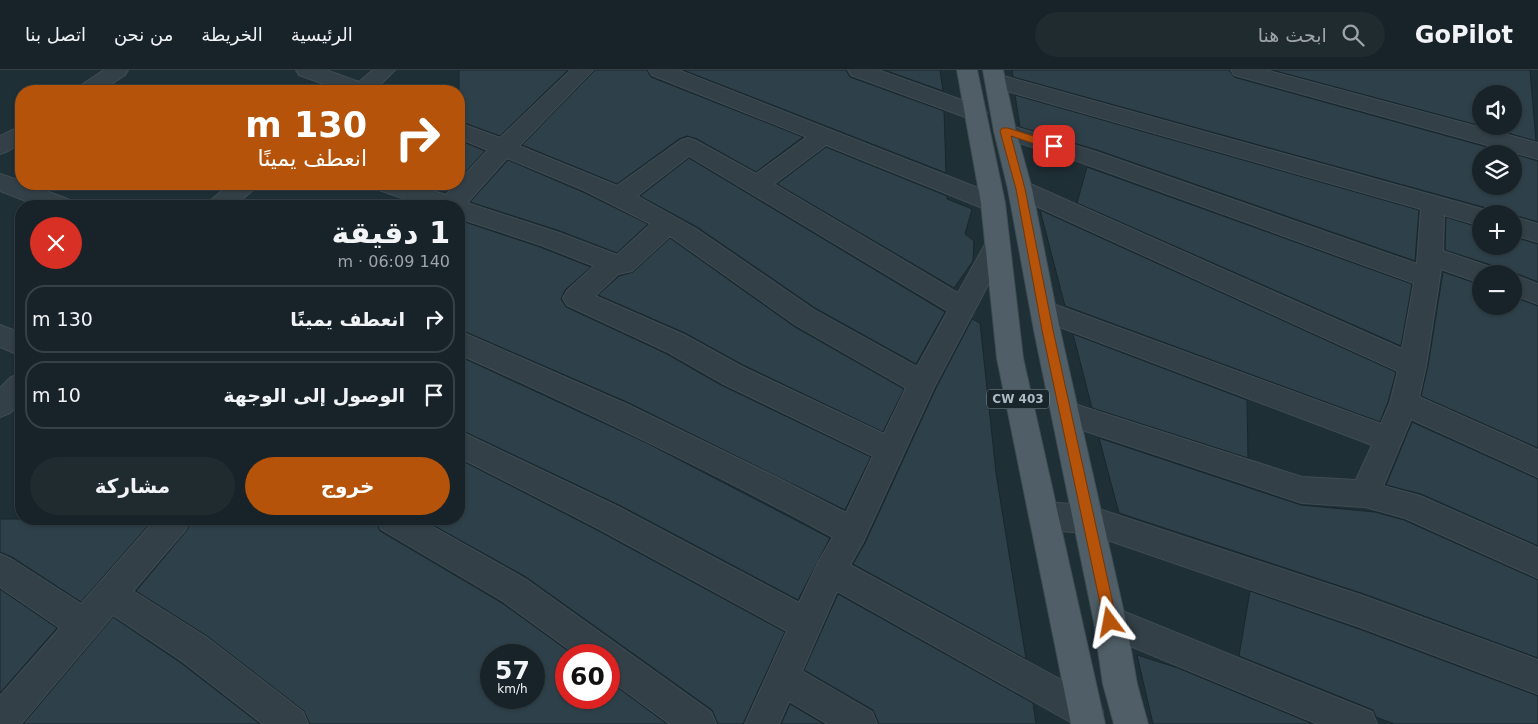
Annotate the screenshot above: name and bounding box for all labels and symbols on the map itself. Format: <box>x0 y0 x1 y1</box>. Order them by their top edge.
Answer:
pin <box>1033 125 1075 167</box>
road number: CW 403 <box>987 390 1049 408</box>
position arrow <box>1083 595 1135 647</box>
speed limit sign: 60 <box>555 644 620 709</box>

